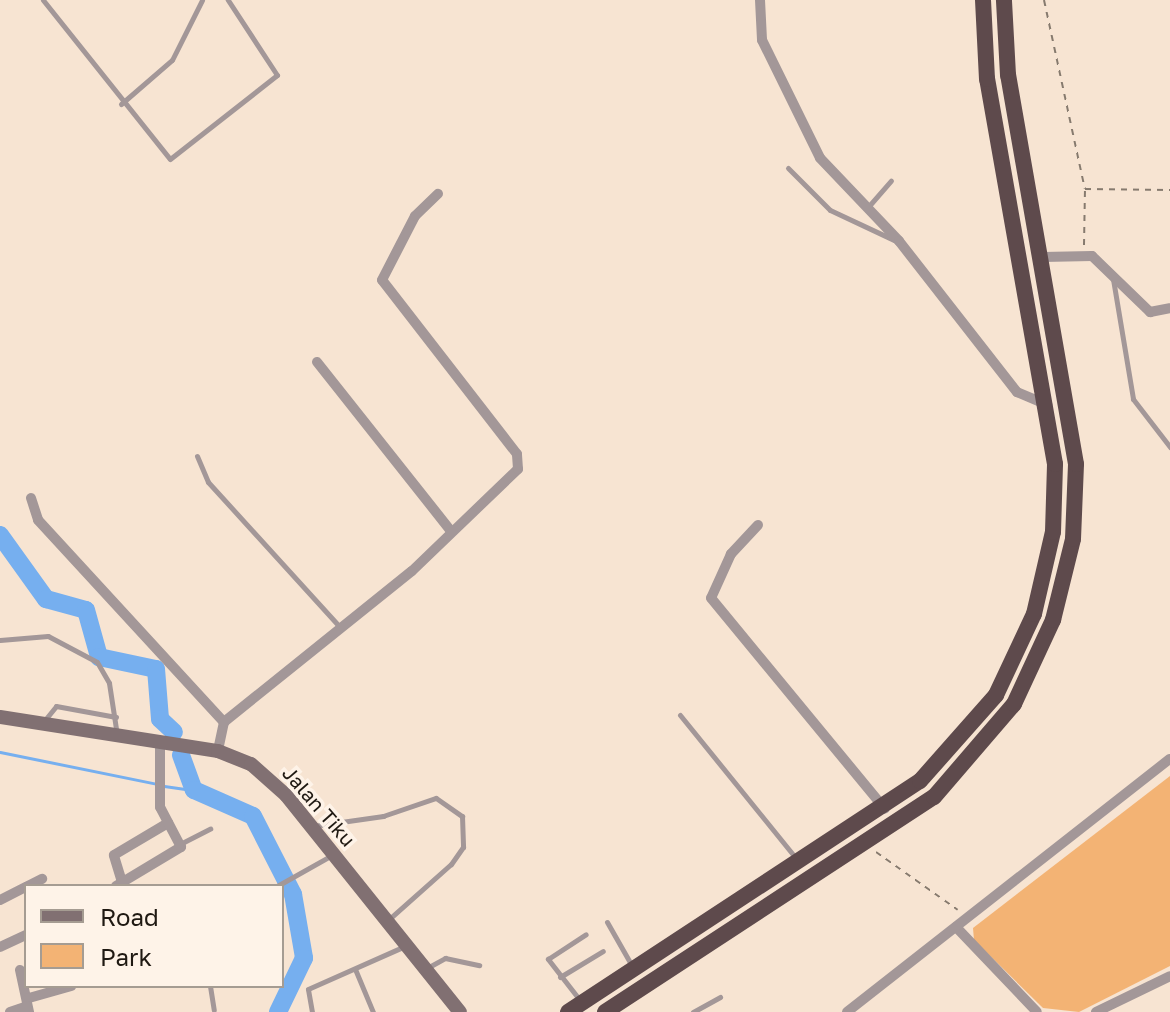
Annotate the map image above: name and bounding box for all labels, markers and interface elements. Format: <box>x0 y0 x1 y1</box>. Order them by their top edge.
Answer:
street label: Jalan Tiku <box>278 761 360 851</box>
legend <box>24 884 284 988</box>
text: Road <box>100 902 159 931</box>
text: Park <box>100 942 152 971</box>

